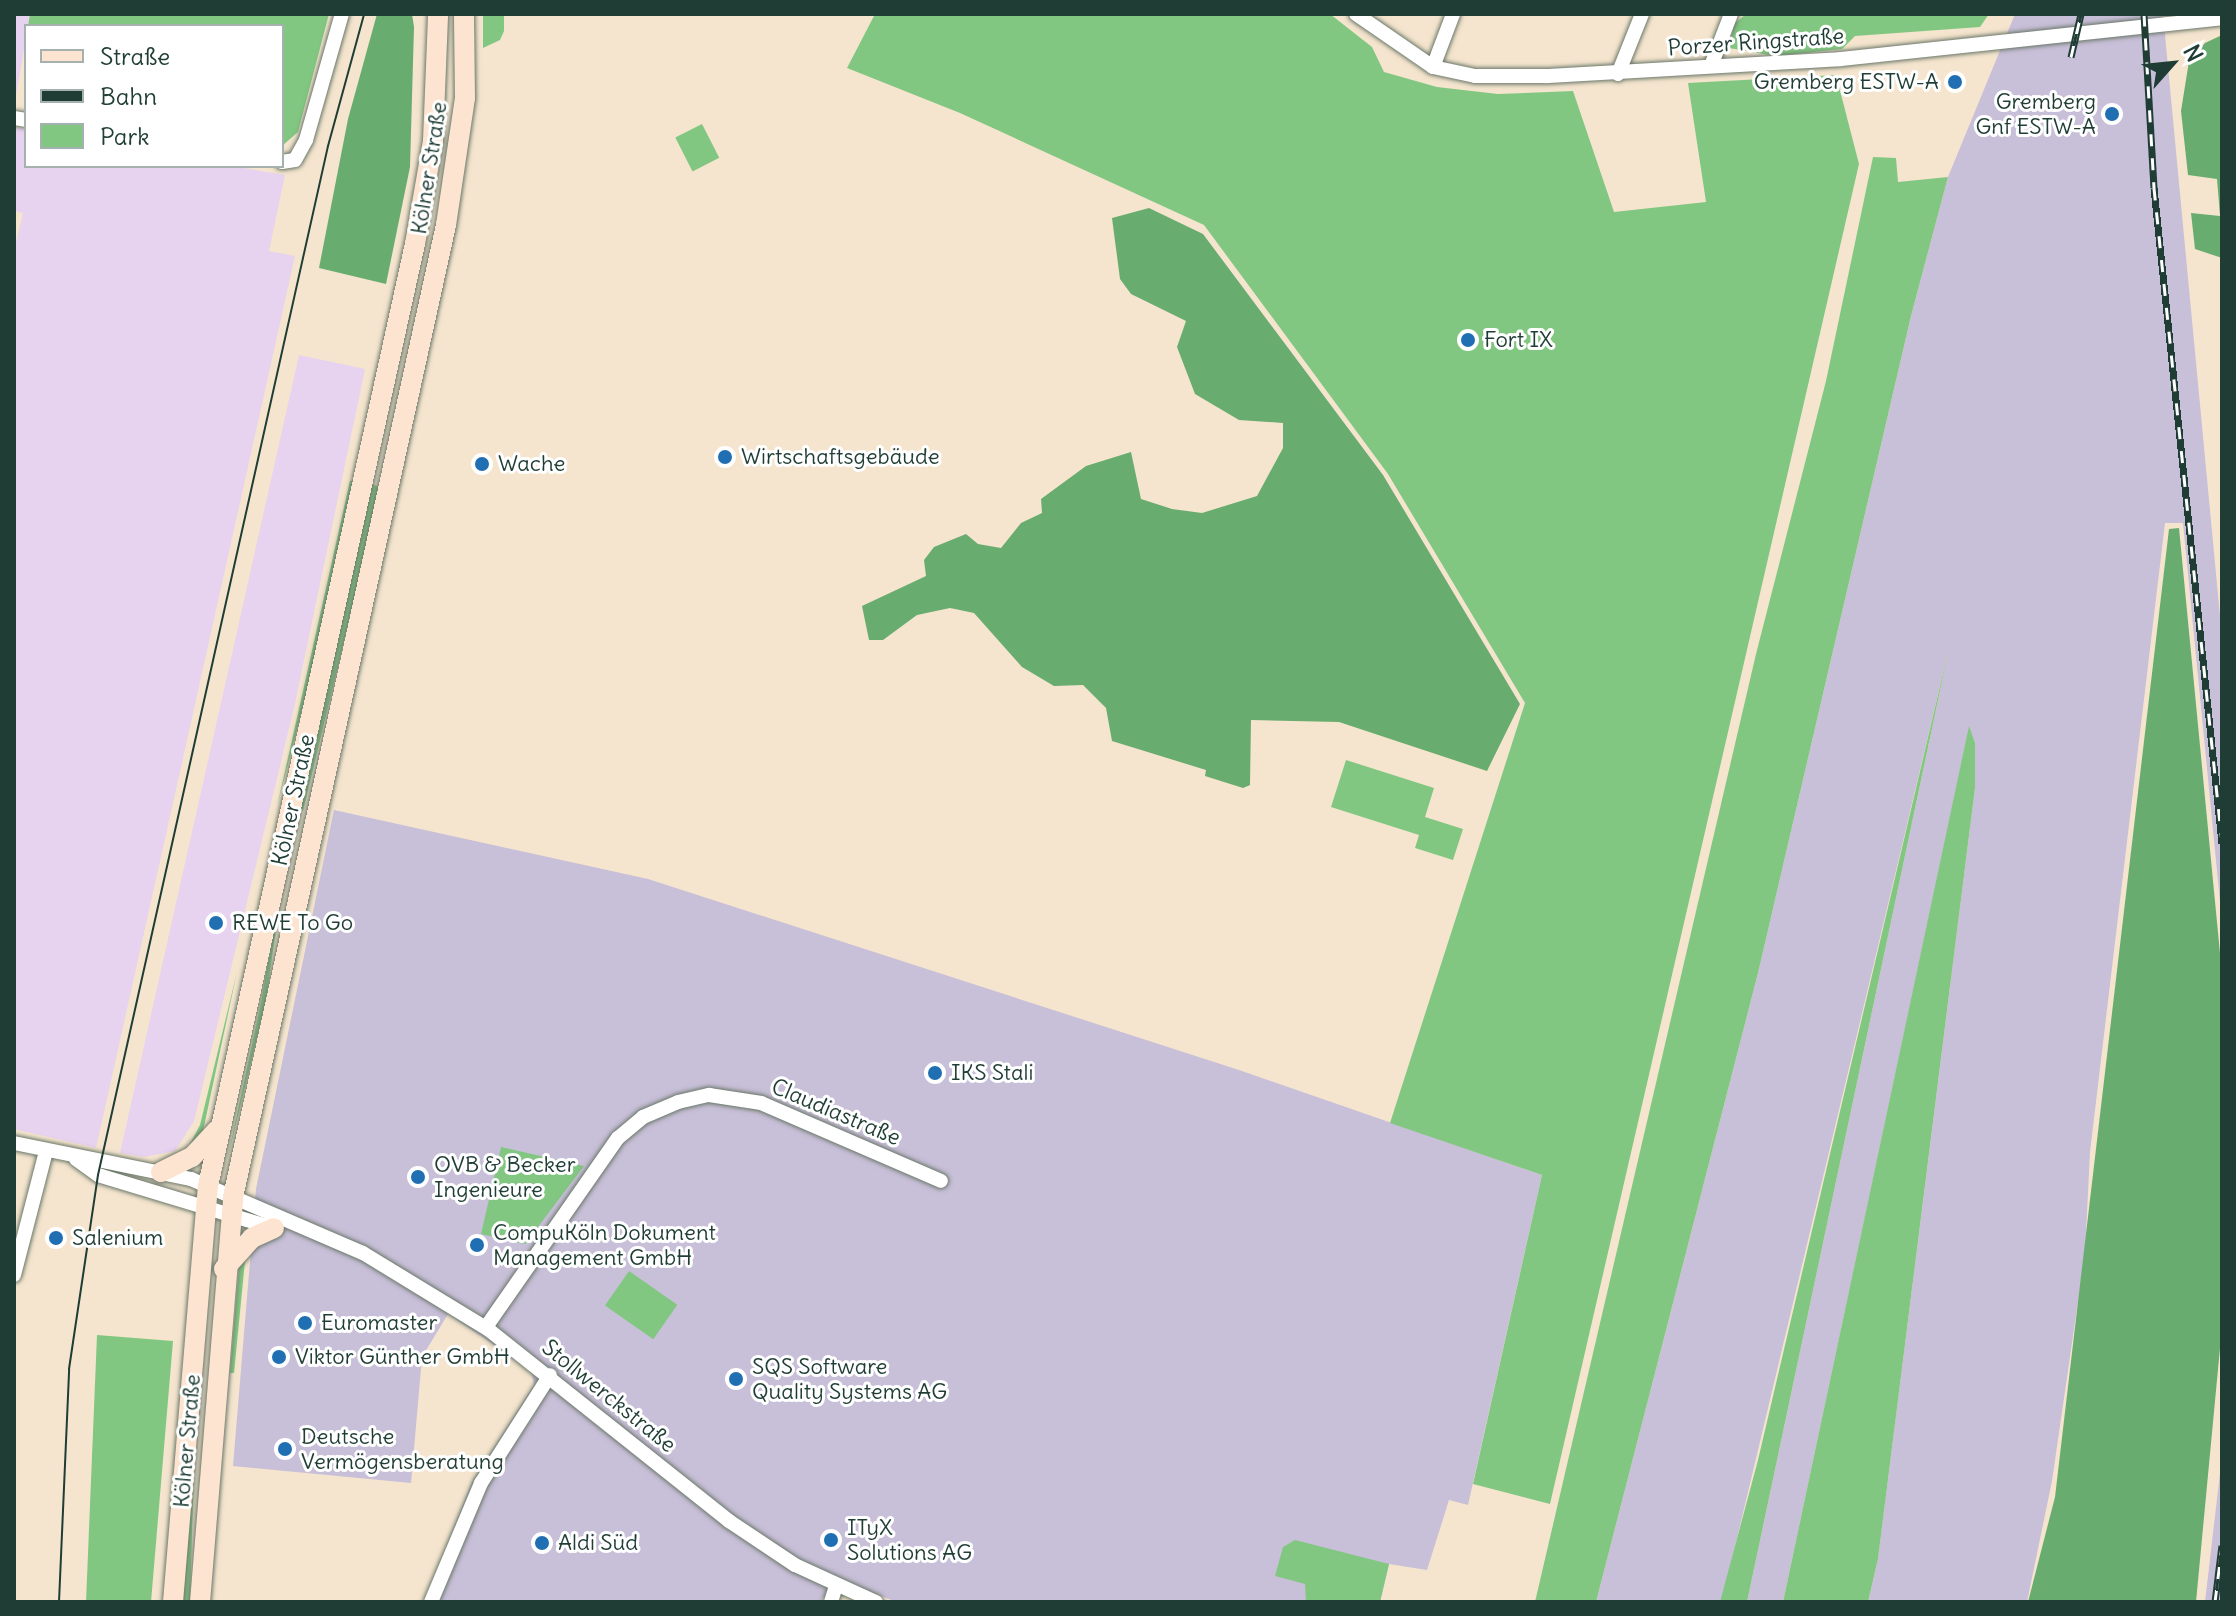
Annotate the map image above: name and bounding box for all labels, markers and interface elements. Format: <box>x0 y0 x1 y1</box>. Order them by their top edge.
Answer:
street label: Porzer Ringstraße <box>1667 23 1845 61</box>
legend <box>24 24 284 168</box>
north arrow <box>2132 24 2212 104</box>
text: N <box>2177 40 2209 66</box>
text: Straße <box>100 41 170 71</box>
place label: Gremberg ESTW-A <box>1754 69 1939 95</box>
marker: Gremberg ESTW-A <box>1946 73 1964 91</box>
text: Bahn <box>100 81 157 111</box>
place label: Gremberg Gnf ESTW-A <box>1975 88 2096 140</box>
street label: Kölner Straße <box>405 100 453 236</box>
marker: Gremberg Gnf ESTW-A <box>2103 105 2121 123</box>
text: Park <box>100 121 150 151</box>
place label: Fort IX <box>1484 327 1553 353</box>
marker: Fort IX <box>1459 331 1477 349</box>
place label: Wirtschaftsgebäude <box>741 444 940 470</box>
marker: Wirtschaftsgebäude <box>716 448 734 466</box>
place label: Wache <box>498 451 565 477</box>
marker: Wache <box>473 455 491 473</box>
street label: Kölner Straße <box>266 732 320 868</box>
place label: REWE To Go <box>232 910 353 936</box>
marker: REWE To Go <box>207 914 225 932</box>
place label: IKS Stali <box>951 1060 1033 1086</box>
marker: IKS Stali <box>926 1064 944 1082</box>
street label: Claudiastraße <box>768 1073 904 1151</box>
place label: OVB & Becker Ingenieure <box>434 1151 576 1202</box>
marker: OVB & Becker Ingenieure <box>409 1168 427 1186</box>
place label: CompuKöln Dokument Management GmbH <box>493 1219 716 1270</box>
place label: Salenium <box>72 1225 163 1251</box>
marker: Salenium <box>47 1229 65 1247</box>
marker: CompuKöln Dokument Management GmbH <box>468 1236 486 1254</box>
place label: Euromaster <box>321 1310 437 1336</box>
marker: Euromaster <box>296 1314 314 1332</box>
street label: Stollwerckstraße <box>537 1334 681 1458</box>
place label: Viktor Günther GmbH <box>295 1344 509 1370</box>
marker: Viktor Günther GmbH <box>270 1348 288 1366</box>
place label: SQS Software Quality Systems AG <box>752 1353 947 1404</box>
marker: SQS Software Quality Systems AG <box>727 1370 745 1388</box>
street label: Kölner Straße <box>168 1373 206 1509</box>
place label: Deutsche Vermögensberatung <box>301 1423 504 1474</box>
marker: Deutsche Vermögensberatung <box>276 1440 294 1458</box>
place label: ITyX Solutions AG <box>847 1514 972 1566</box>
place label: Aldi Süd <box>558 1530 638 1556</box>
marker: ITyX Solutions AG <box>822 1531 840 1549</box>
marker: Aldi Süd <box>533 1534 551 1552</box>

